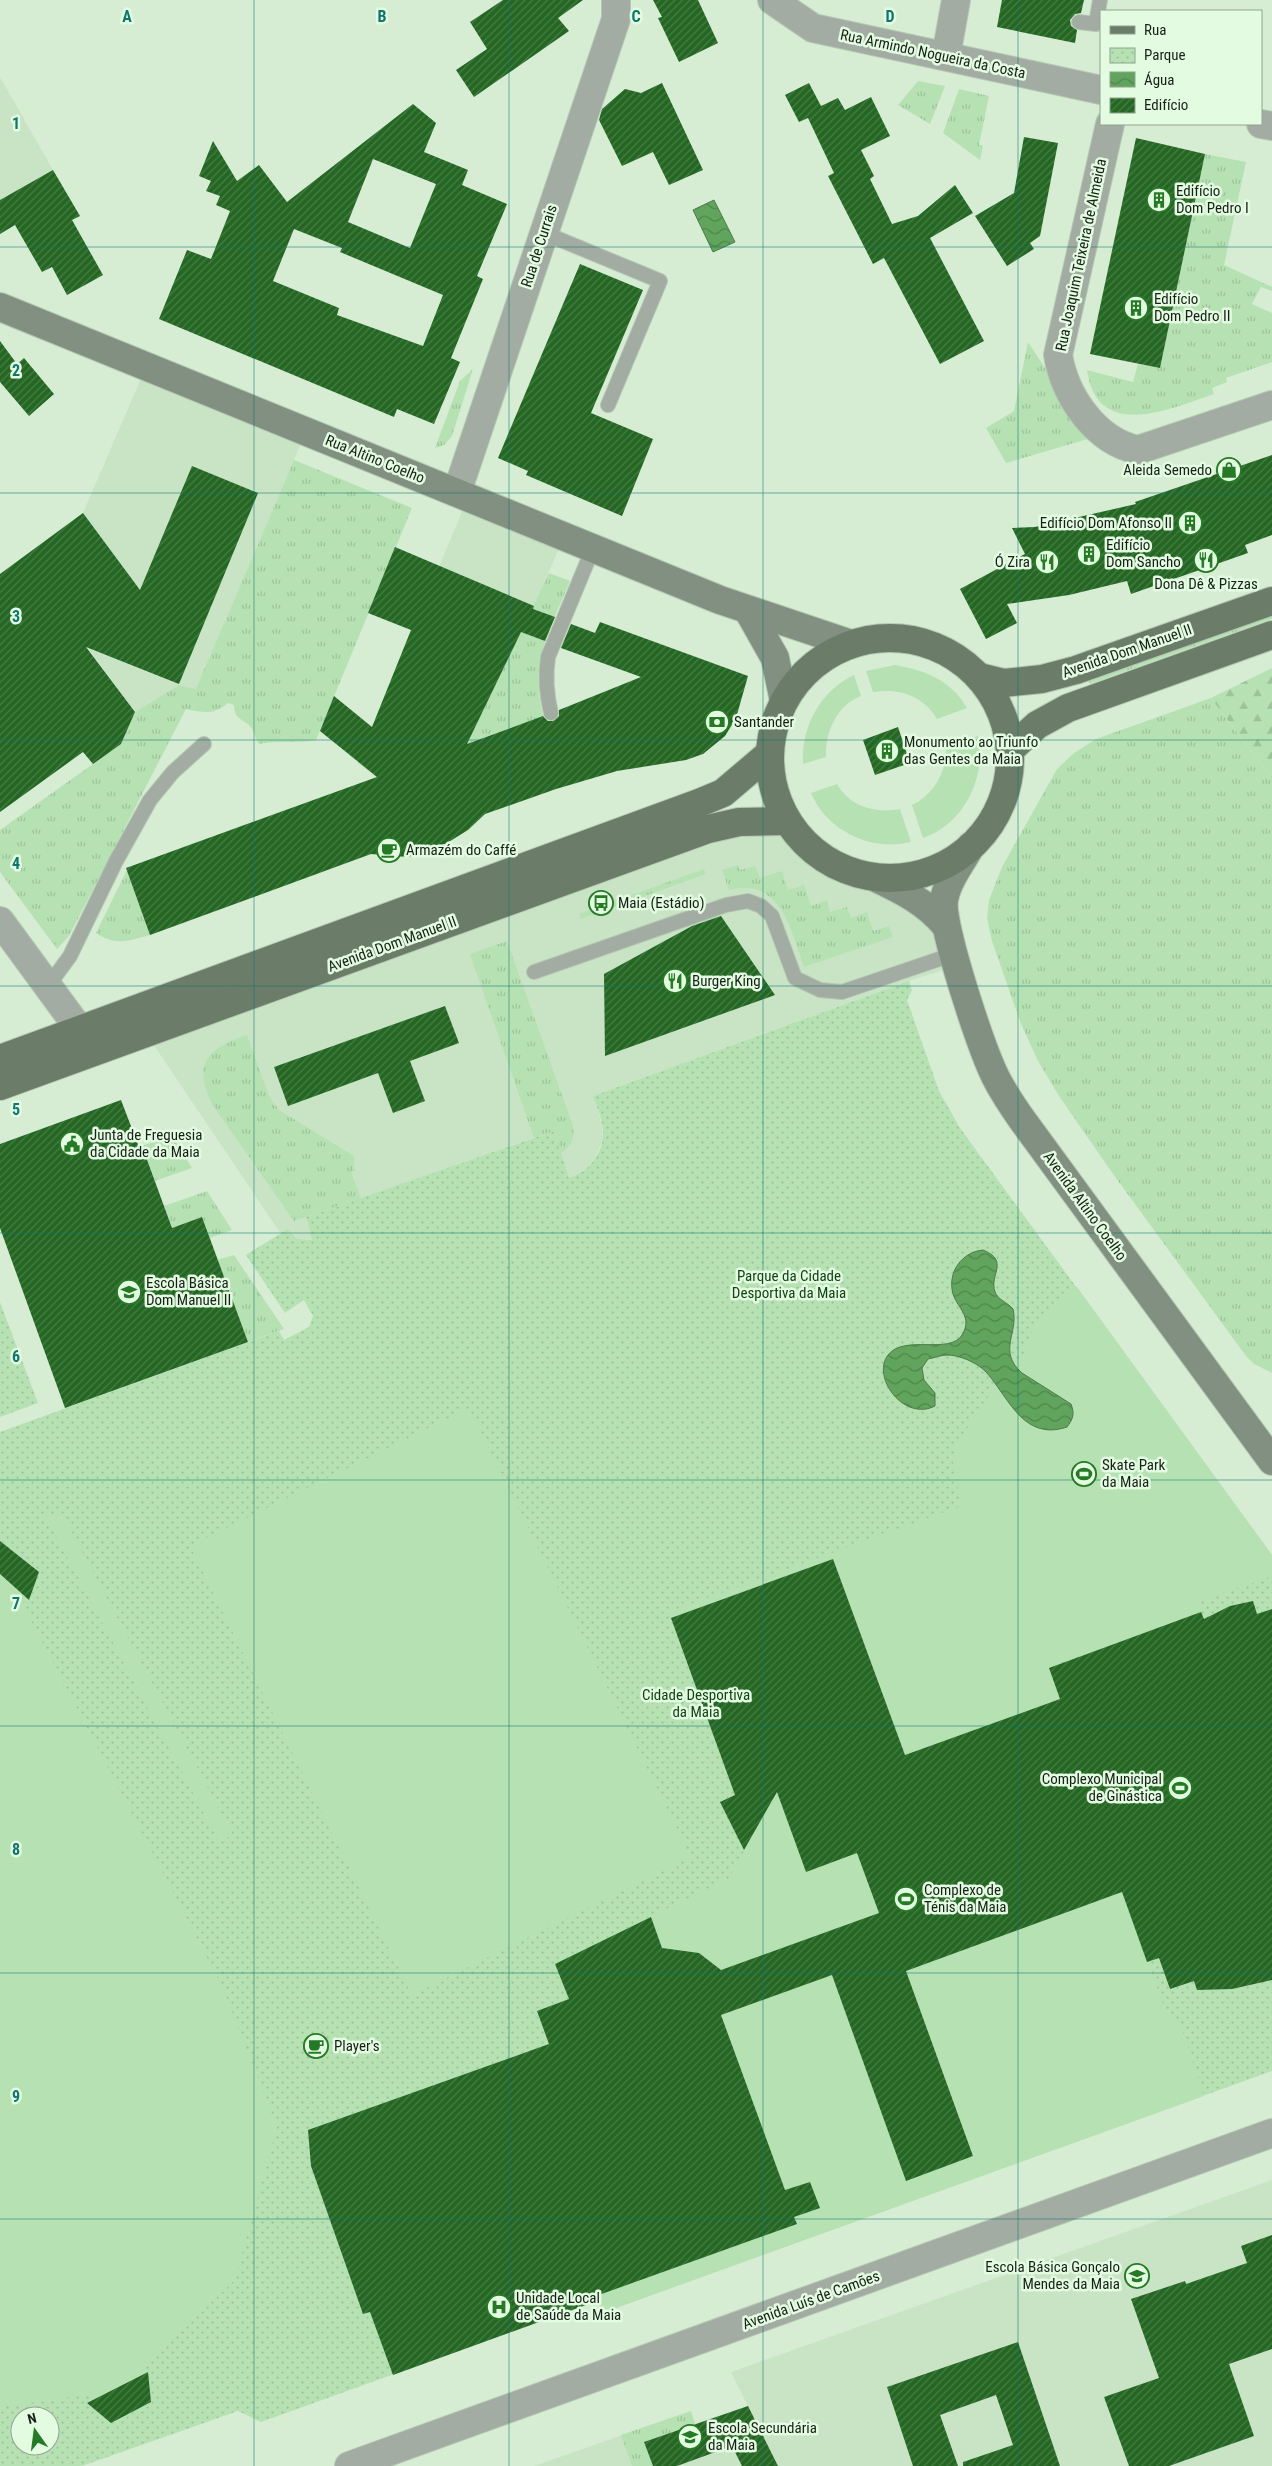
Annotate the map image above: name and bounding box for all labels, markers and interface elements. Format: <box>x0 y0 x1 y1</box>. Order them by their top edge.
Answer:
text: A <box>122 7 132 26</box>
text: B <box>378 7 387 26</box>
text: C <box>631 7 641 26</box>
text: D <box>885 7 895 26</box>
legend <box>1100 10 1262 125</box>
text: Rua <box>1144 21 1166 39</box>
street label: Rua Armindo Nogueira da Costa <box>839 26 1027 82</box>
text: Parque <box>1144 46 1186 64</box>
text: Água <box>1144 71 1174 89</box>
text: Edifício <box>1144 96 1188 114</box>
text: 1 <box>12 114 20 133</box>
street label: Rua Joaquim Teixeira de Almeida <box>1052 157 1110 353</box>
place label: Edifício Dom Pedro I <box>1176 182 1249 217</box>
building icon: Edifício Dom Pedro I <box>1146 187 1172 213</box>
street label: Rua de Currais <box>517 202 561 290</box>
place label: Edifício Dom Pedro II <box>1154 290 1230 325</box>
building icon: Edifício Dom Pedro II <box>1123 295 1149 321</box>
text: 2 <box>12 361 20 380</box>
street label: Rua Altino Coelho <box>323 431 427 487</box>
shop icon: Aleida Semedo <box>1216 457 1242 483</box>
place label: Aleida Semedo <box>1123 461 1212 479</box>
building icon: Edifício Dom Afonso II <box>1177 510 1203 536</box>
place label: Edifício Dom Afonso II <box>1040 514 1172 532</box>
place label: Edifício Dom Sancho <box>1106 536 1181 571</box>
building icon: Edifício Dom Sancho <box>1076 541 1102 567</box>
restaurant icon: Dona Dê & Pizzas <box>1193 547 1219 573</box>
restaurant icon: Ó Zira <box>1034 549 1060 575</box>
place label: Ó Zira <box>995 553 1030 571</box>
place label: Dona Dê & Pizzas <box>1154 575 1258 593</box>
text: 3 <box>12 607 20 626</box>
street label: Avenida Dom Manuel II <box>1060 620 1194 682</box>
bank icon: Santander <box>704 709 730 735</box>
place label: Santander <box>734 713 795 731</box>
place label: Monumento ao Triunfo das Gentes da Maia <box>904 733 1038 768</box>
building icon: Monumento ao Triunfo das Gentes da Maia <box>874 738 900 764</box>
cafe icon: Armazém do Caffé <box>376 837 402 863</box>
place label: Armazém do Caffé <box>406 841 516 859</box>
text: 4 <box>12 854 20 873</box>
bus stop icon: Maia (Estádio) <box>588 890 614 916</box>
place label: Maia (Estádio) <box>618 894 704 912</box>
street label: Avenida Dom Manuel II <box>325 912 459 976</box>
restaurant icon: Burger King <box>662 968 688 994</box>
place label: Burger King <box>692 972 761 990</box>
text: 5 <box>12 1100 20 1119</box>
place label: Junta de Freguesia da Cidade da Maia <box>90 1126 202 1161</box>
public building icon: Junta de Freguesia da Cidade da Maia <box>59 1131 85 1157</box>
street label: Avenida Altino Coelho <box>1040 1148 1130 1264</box>
park label: Parque da Cidade Desportiva da Maia <box>732 1267 846 1302</box>
place label: Escola Básica Dom Manuel II <box>146 1274 231 1309</box>
school or university icon: Escola Básica Dom Manuel II <box>116 1279 142 1305</box>
text: 6 <box>12 1347 20 1366</box>
place label: Skate Park da Maia <box>1102 1456 1166 1491</box>
sports icon: Skate Park da Maia <box>1071 1461 1097 1487</box>
text: 7 <box>12 1594 20 1613</box>
park label: Cidade Desportiva da Maia <box>642 1686 750 1721</box>
place label: Complexo Municipal de Ginástica <box>1042 1770 1162 1805</box>
sports icon: Complexo Municipal de Ginástica <box>1167 1775 1193 1801</box>
text: 8 <box>12 1840 20 1859</box>
place label: Complexo de Ténis da Maia <box>924 1881 1006 1916</box>
sports icon: Complexo de Ténis da Maia <box>893 1886 919 1912</box>
cafe icon: Player's <box>303 2033 329 2059</box>
place label: Player's <box>334 2037 380 2055</box>
text: 9 <box>12 2087 20 2106</box>
place label: Escola Básica Gonçalo Mendes da Maia <box>985 2258 1120 2293</box>
school or university icon: Escola Básica Gonçalo Mendes da Maia <box>1124 2263 1150 2289</box>
street label: Avenida Luís de Camões <box>740 2267 882 2333</box>
place label: Unidade Local de Saúde da Maia <box>516 2289 621 2324</box>
hospital icon: Unidade Local de Saúde da Maia <box>486 2294 512 2320</box>
north arrow <box>10 2406 60 2456</box>
text: N <box>26 2410 38 2427</box>
place label: Escola Secundária da Maia <box>708 2419 817 2454</box>
school or university icon: Escola Secundária da Maia <box>677 2424 703 2450</box>

